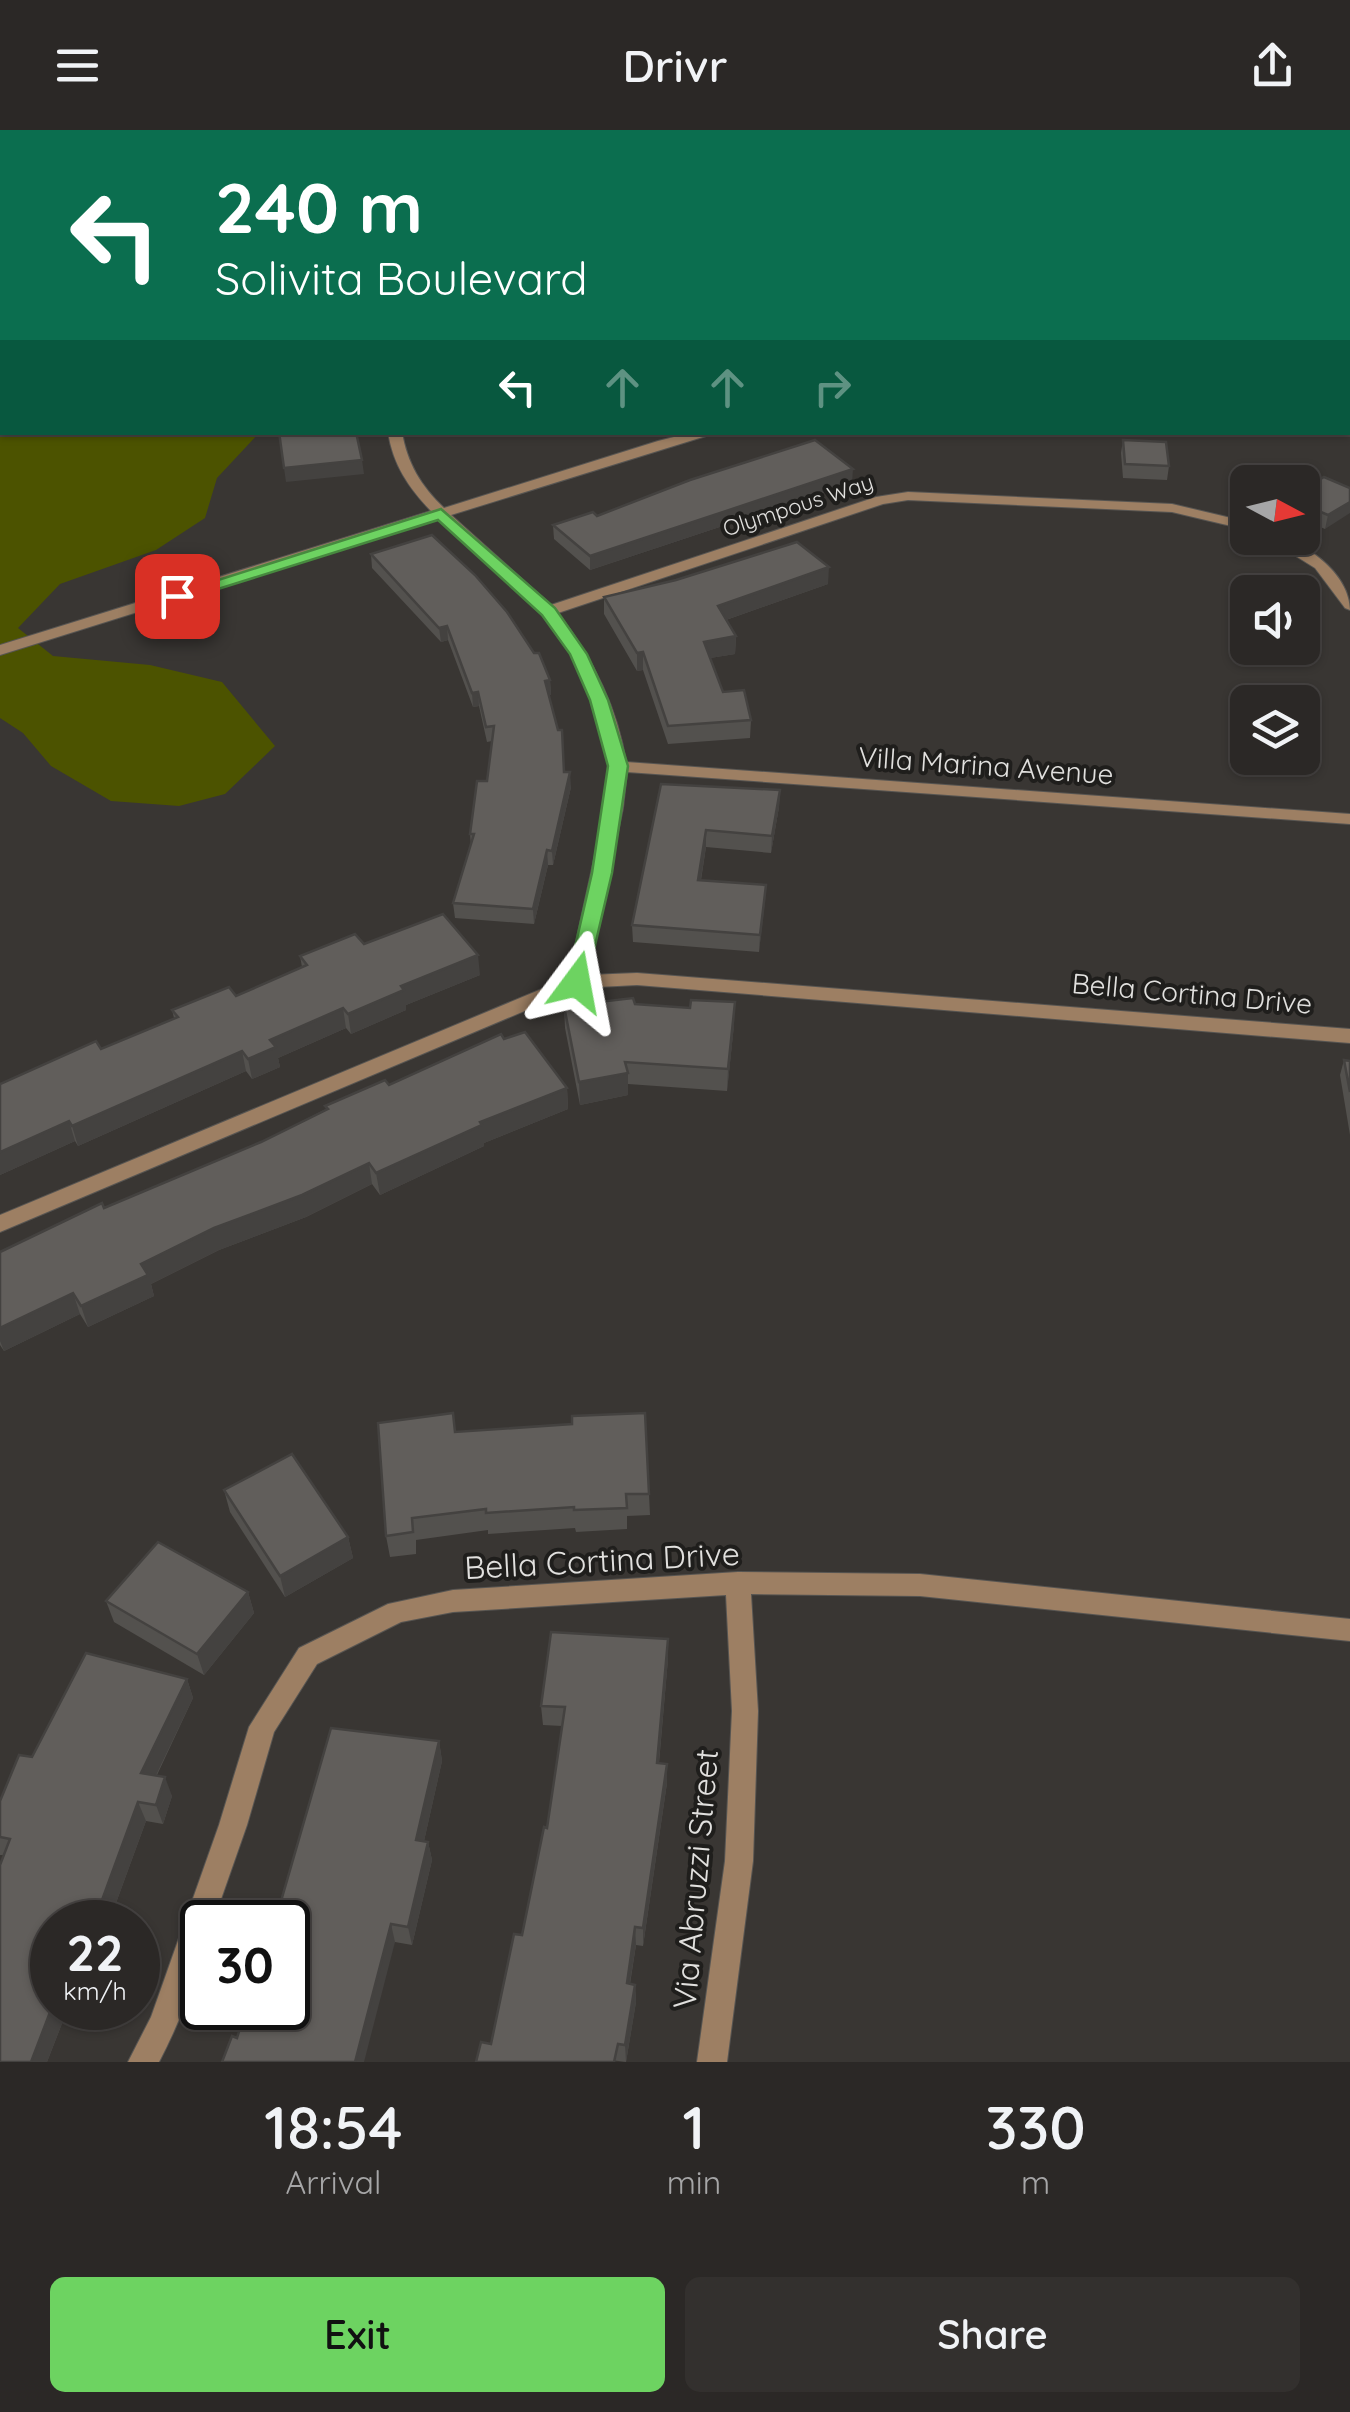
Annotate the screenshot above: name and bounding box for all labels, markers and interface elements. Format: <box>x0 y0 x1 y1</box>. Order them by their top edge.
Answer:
text: Drivr <box>623 37 727 93</box>
icon: menu <box>50 38 105 93</box>
icon: share <box>1245 38 1300 93</box>
text: 240 m <box>215 163 423 251</box>
icon: left <box>50 170 180 300</box>
text: Solivita Boulevard <box>215 250 587 306</box>
icon: left <box>490 360 545 415</box>
icon: ahead <box>595 360 650 415</box>
icon: ahead <box>700 360 755 415</box>
icon: right <box>805 360 860 415</box>
north arrow <box>1230 465 1320 555</box>
map controls <box>1230 465 1320 775</box>
street label: Olympous Way <box>719 468 877 542</box>
pin <box>135 554 220 639</box>
icon: arrive <box>150 569 205 624</box>
button: sound <box>1230 575 1320 665</box>
button: layers <box>1230 685 1320 775</box>
street label: Villa Marina Avenue <box>857 739 1115 791</box>
position arrow <box>525 930 629 1034</box>
street label: Bella Cortina Drive <box>1070 965 1314 1021</box>
street label: Bella Cortina Drive <box>463 1533 741 1587</box>
street label: Via Abruzzi Street <box>664 1747 726 2011</box>
speed limit sign: 30 <box>180 1900 310 2030</box>
text: 22 <box>67 1921 123 1984</box>
text: km/h <box>63 1975 127 2006</box>
text: 18:54 <box>264 2089 403 2164</box>
text: 1 <box>682 2089 705 2164</box>
text: 330 <box>985 2089 1086 2164</box>
text: Arrival <box>285 2162 381 2202</box>
text: min <box>667 2162 721 2202</box>
text: m <box>1021 2162 1050 2202</box>
button: Exit <box>50 2277 665 2392</box>
button: Share <box>685 2277 1300 2392</box>

